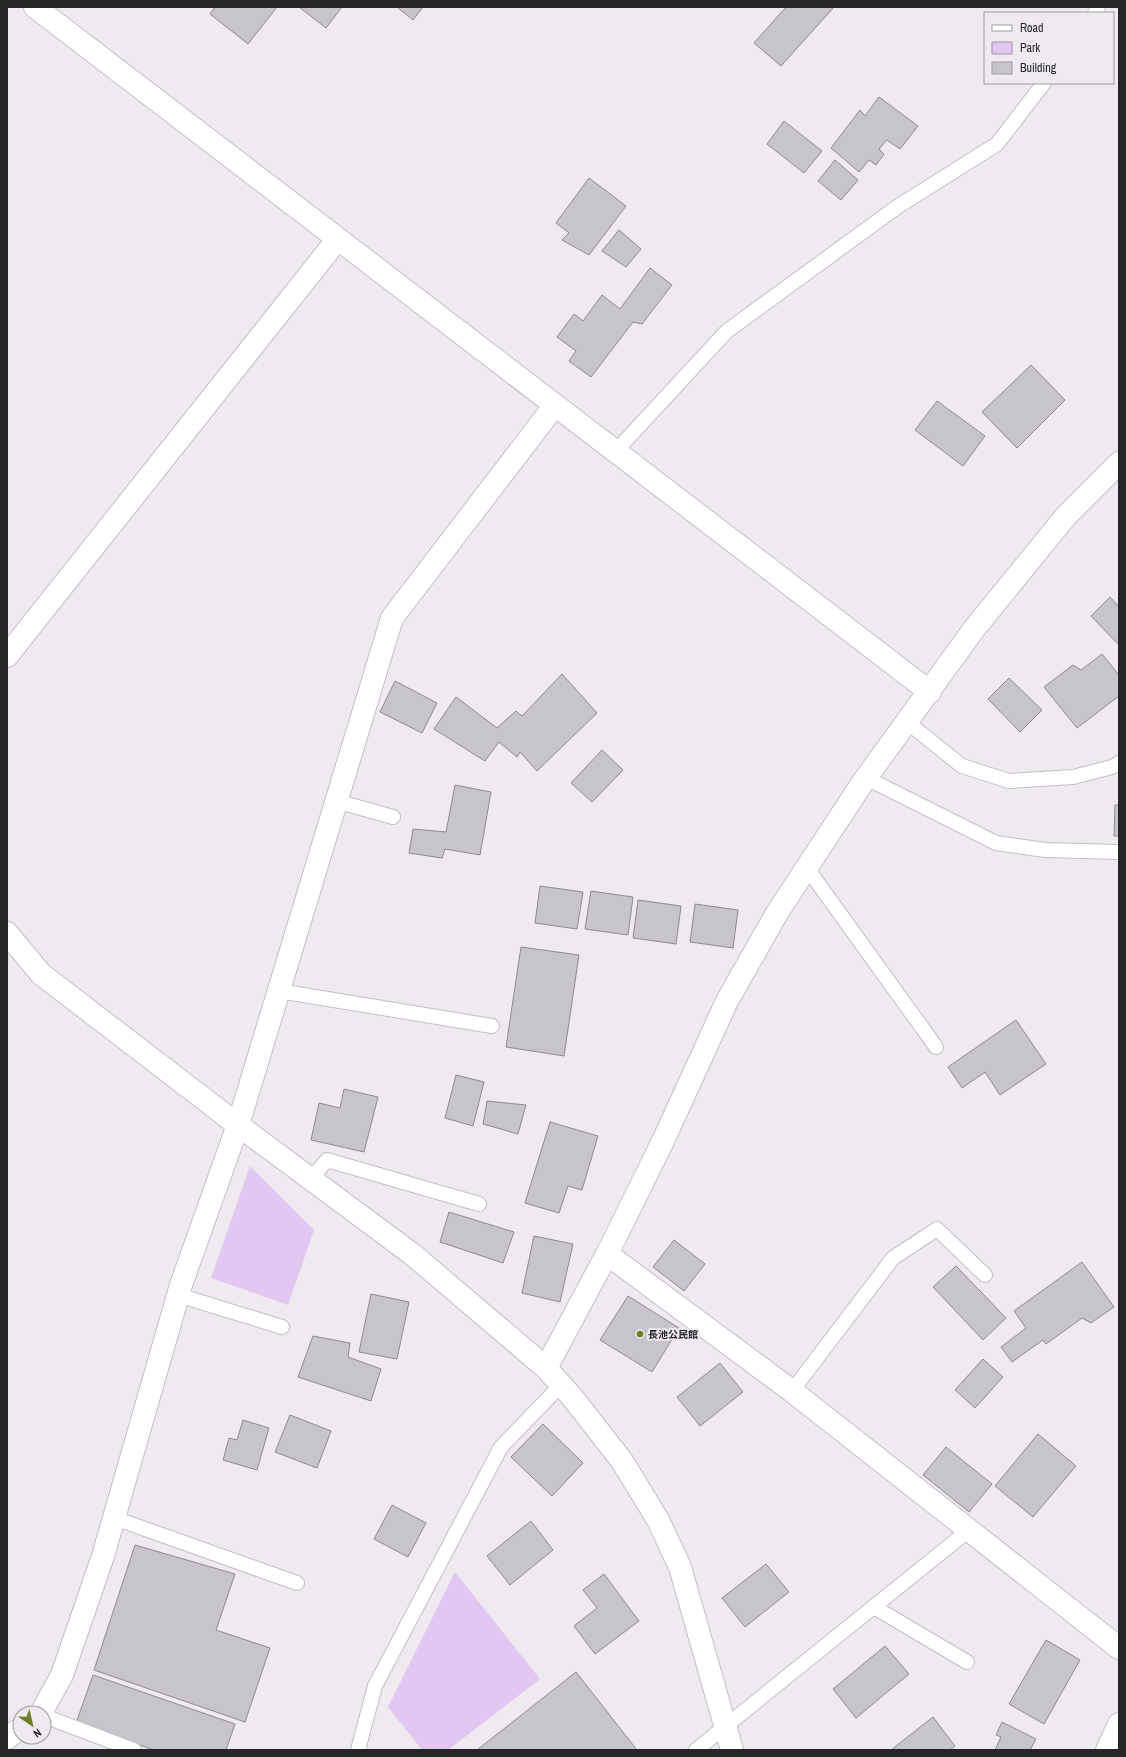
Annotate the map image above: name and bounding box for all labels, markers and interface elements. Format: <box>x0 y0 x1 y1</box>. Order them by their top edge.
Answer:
legend <box>984 12 1114 84</box>
text: Road <box>1020 20 1044 36</box>
text: Park <box>1020 40 1040 56</box>
text: Building <box>1020 60 1057 76</box>
place label: 長池公民館 <box>648 1328 698 1341</box>
marker: 長池公民館 <box>635 1329 645 1339</box>
north arrow <box>12 1705 52 1745</box>
text: N <box>31 1726 44 1741</box>

